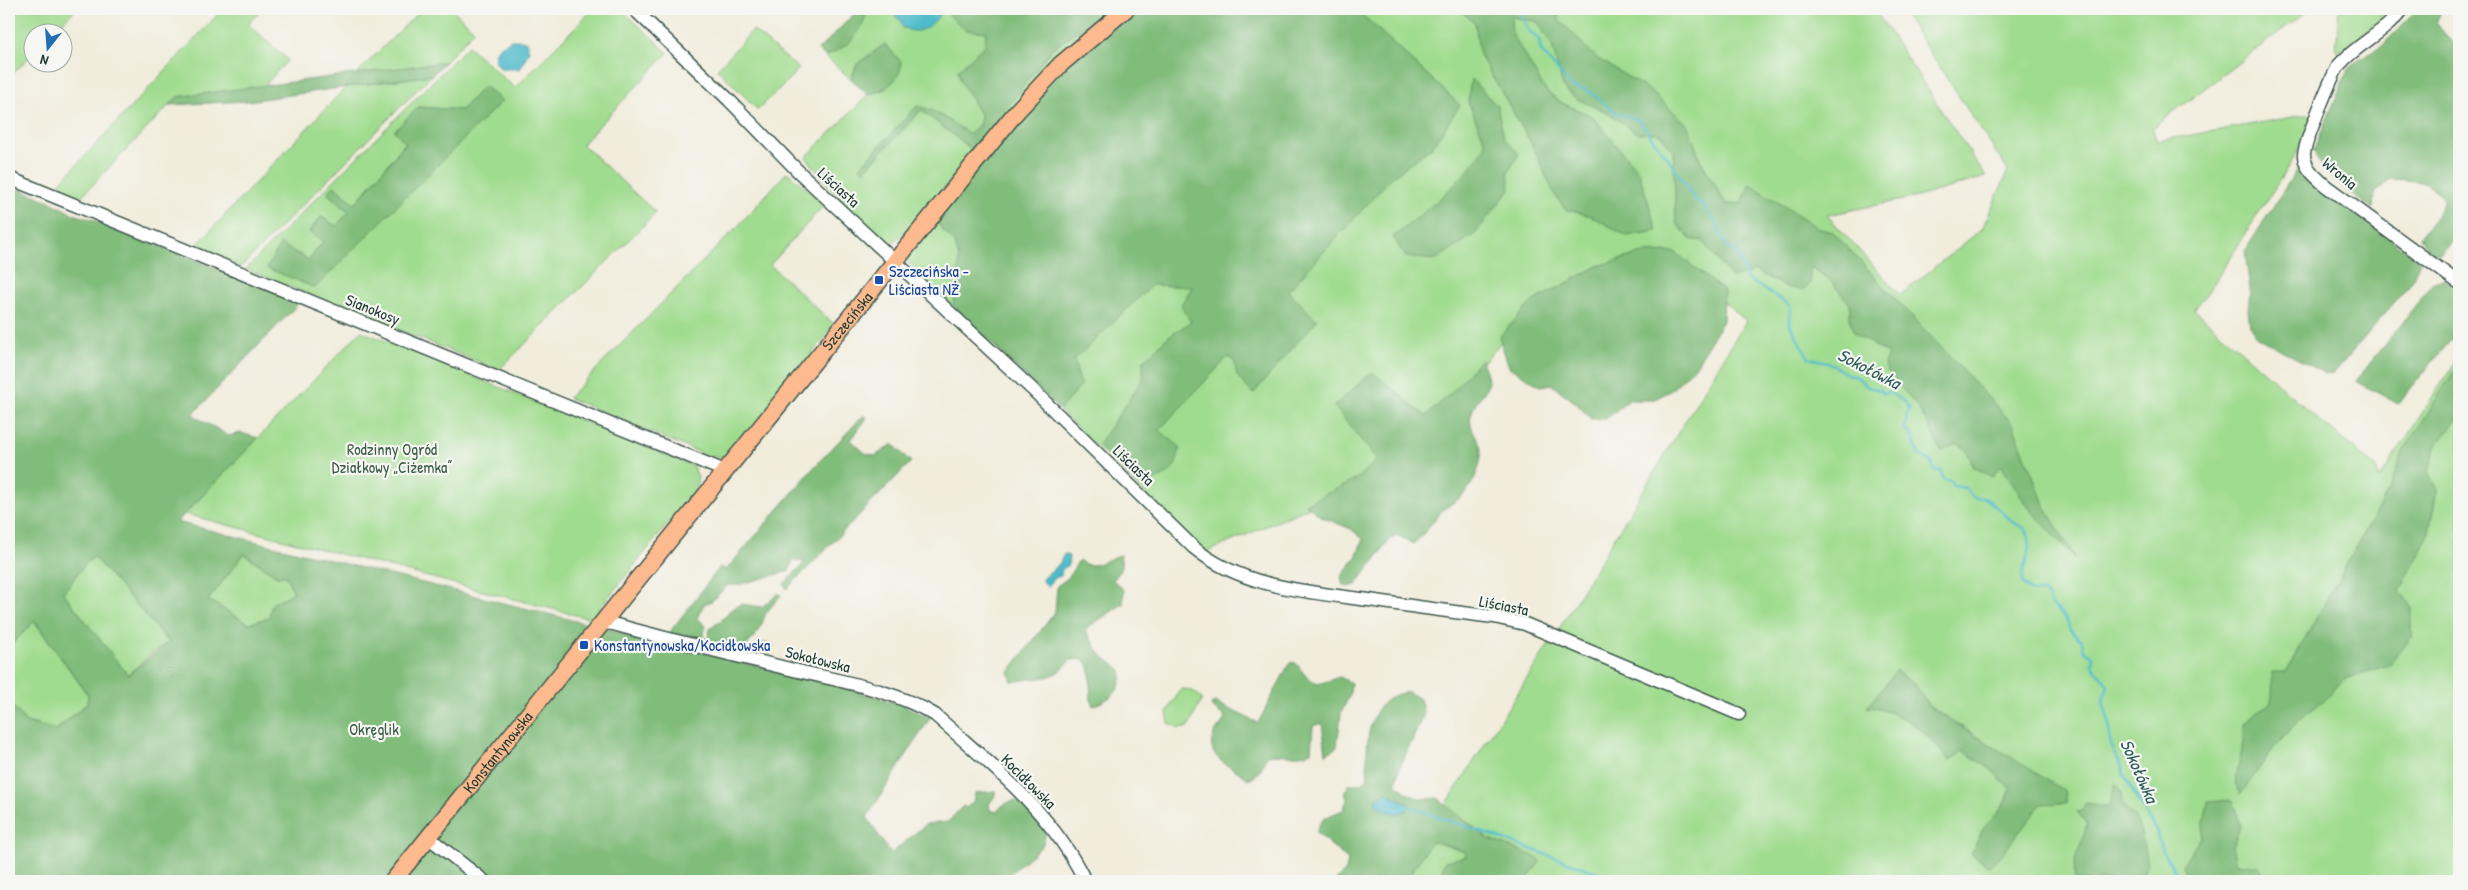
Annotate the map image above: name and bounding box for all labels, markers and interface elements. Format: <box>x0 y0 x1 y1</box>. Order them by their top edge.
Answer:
north arrow <box>22 22 72 72</box>
text: N <box>37 51 50 71</box>
street label: Wronia <box>2318 152 2362 194</box>
street label: Liściasta <box>813 162 865 212</box>
place label: Szczecińska - Liściasta NŻ <box>889 260 969 300</box>
marker: Szczecińska - Liściasta NŻ <box>873 274 885 286</box>
street label: Szczecińska <box>816 287 877 355</box>
street label: Sianokosy <box>342 288 404 330</box>
water label: Sokołówka <box>1834 342 1907 396</box>
park label: Rodzinny Ogród Działkowy „Ciżemka” <box>332 438 452 478</box>
street label: Liściasta <box>1108 440 1160 490</box>
street label: Liściasta <box>1478 589 1530 621</box>
place label: Konstantynowska/Kocidłowska <box>594 634 770 656</box>
marker: Konstantynowska/Kocidłowska <box>578 639 590 651</box>
street label: Sokołowska <box>783 640 853 678</box>
street label: Konstantynowska <box>458 706 537 798</box>
park label: Okręglik <box>349 718 399 740</box>
water label: Sokołówka <box>2114 735 2165 808</box>
street label: Kocidłowska <box>997 749 1061 813</box>

